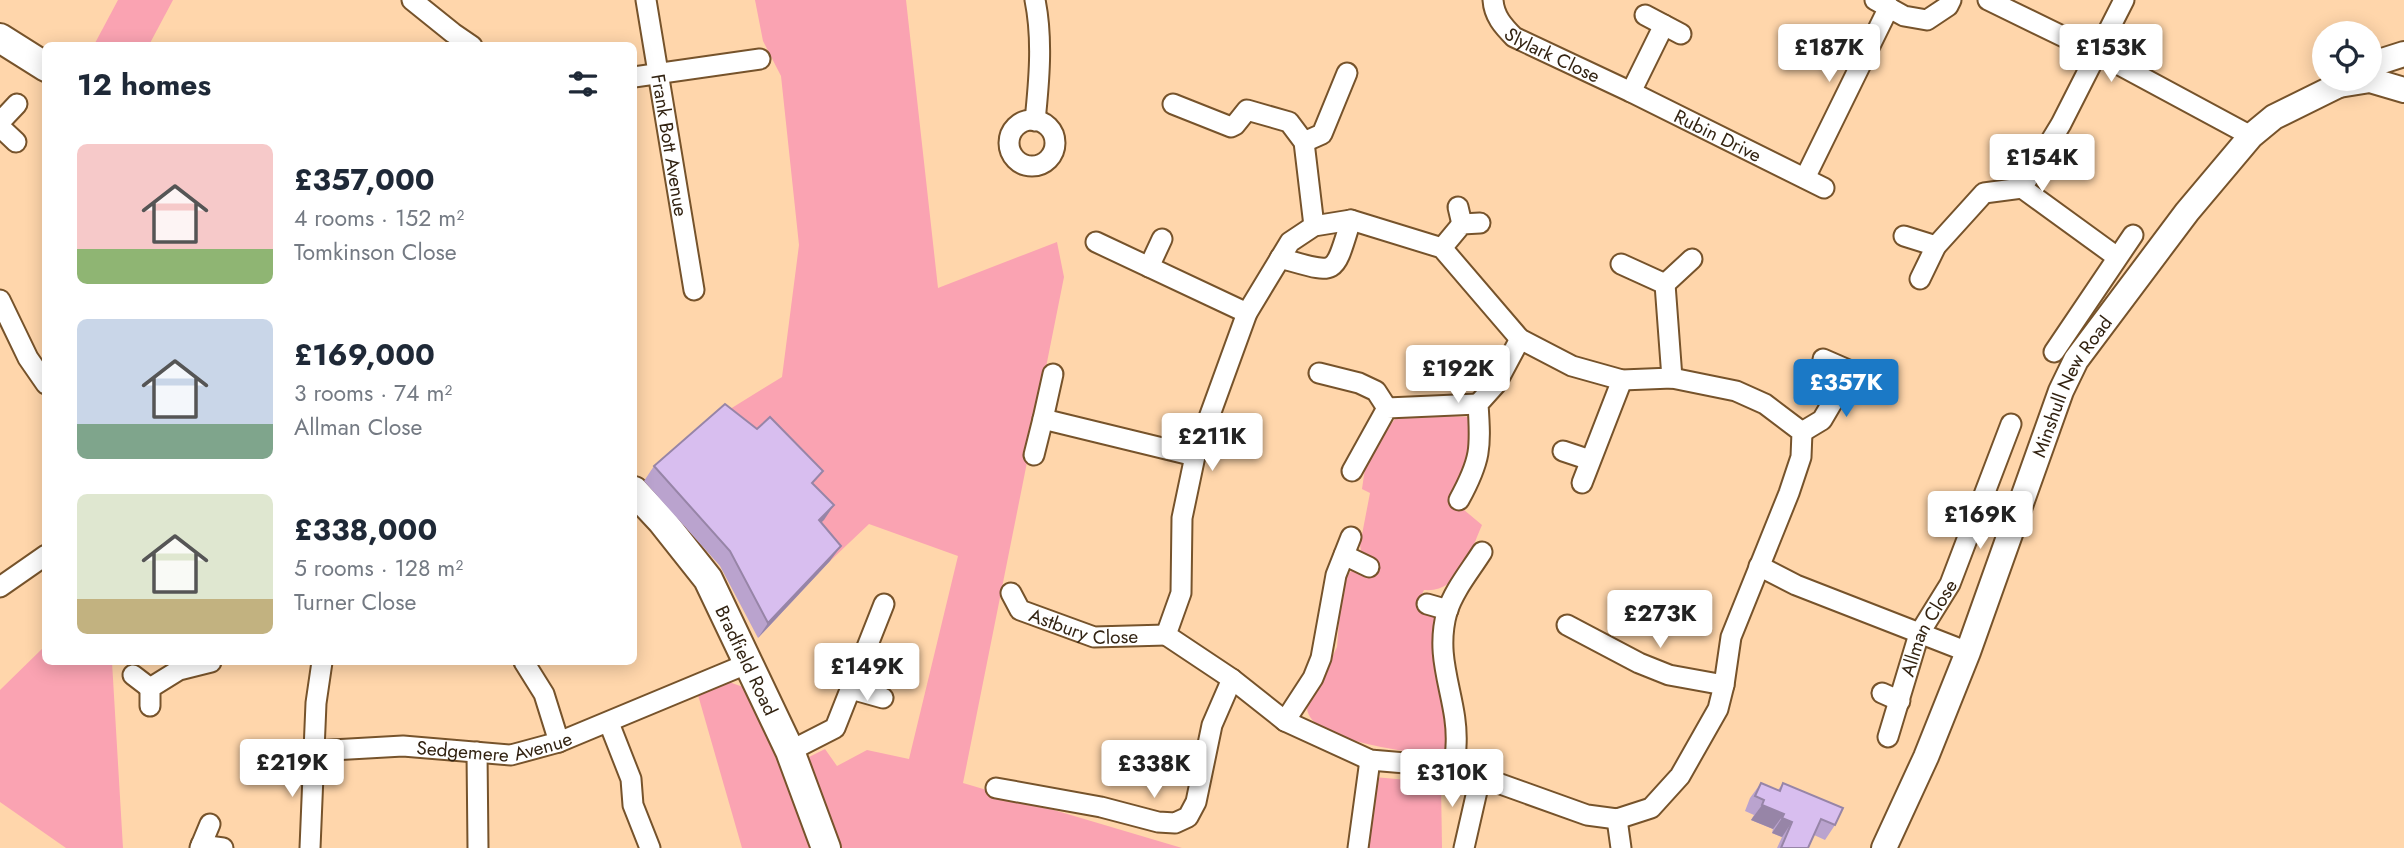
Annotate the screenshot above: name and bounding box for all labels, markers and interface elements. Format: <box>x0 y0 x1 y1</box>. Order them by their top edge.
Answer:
map controls <box>2312 21 2382 91</box>
button: locate <box>2312 21 2382 91</box>
street label: Slylark Close <box>1498 22 1605 90</box>
pin: £187K <box>1780 24 1878 84</box>
pin: £153K <box>2062 24 2160 84</box>
text: £187K <box>1794 30 1864 64</box>
text: £153K <box>2076 30 2146 64</box>
text: 12 homes <box>77 63 211 106</box>
icon: filters <box>564 65 602 103</box>
street label: Frank Bott Avenue <box>644 72 695 219</box>
street label: Rubin Drive <box>1669 103 1766 169</box>
pin: £154K <box>1993 134 2091 194</box>
text: £154K <box>2006 140 2078 174</box>
text: £357,000 <box>294 158 435 201</box>
icon: home <box>133 172 217 256</box>
text: 4 rooms · 152 m² <box>294 201 464 235</box>
text: Tomkinson Close <box>294 235 457 269</box>
street label: Minshull New Road <box>2025 310 2119 461</box>
text: £169,000 <box>294 333 435 376</box>
pin: £192K <box>1409 346 1507 405</box>
icon: home <box>133 347 217 431</box>
text: £192K <box>1422 351 1494 385</box>
pin: £357K <box>1797 360 1895 419</box>
text: £357K <box>1809 365 1883 399</box>
text: 3 rooms · 74 m² <box>294 376 452 410</box>
text: Allman Close <box>294 410 422 444</box>
pin: £211K <box>1163 414 1261 473</box>
text: £211K <box>1178 419 1246 453</box>
pin: £169K <box>1931 491 2029 551</box>
text: £169K <box>1944 497 2016 531</box>
text: £338,000 <box>294 508 437 551</box>
icon: home <box>133 522 217 606</box>
text: 5 rooms · 128 m² <box>294 551 463 585</box>
street label: Allman Close <box>1894 574 1964 680</box>
text: Turner Close <box>294 585 416 619</box>
pin: £273K <box>1611 590 1709 650</box>
text: £273K <box>1623 596 1697 630</box>
street label: Bradfield Road <box>708 601 784 720</box>
street label: Astbury Close <box>1025 601 1139 651</box>
pin: £149K <box>818 644 916 703</box>
text: £149K <box>830 649 904 683</box>
street label: Sedgemere Avenue <box>416 725 576 769</box>
pin: £219K <box>243 740 341 799</box>
pin: £338K <box>1105 740 1203 800</box>
text: £219K <box>256 745 328 779</box>
text: £338K <box>1117 746 1191 780</box>
pin: £310K <box>1403 750 1501 809</box>
text: £310K <box>1416 755 1488 789</box>

